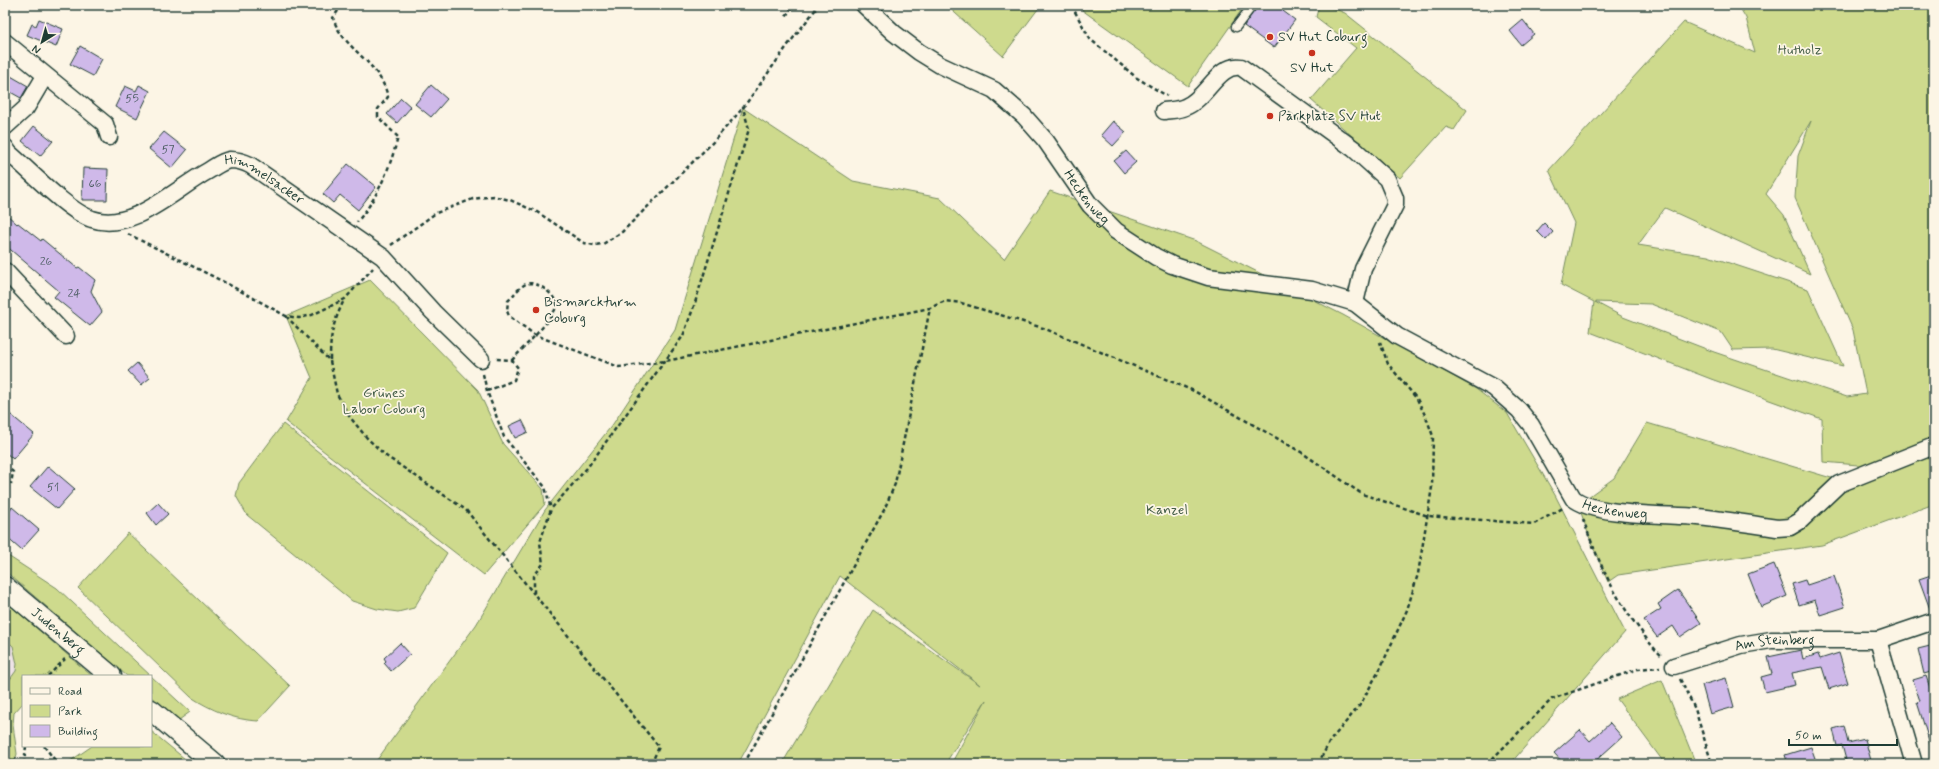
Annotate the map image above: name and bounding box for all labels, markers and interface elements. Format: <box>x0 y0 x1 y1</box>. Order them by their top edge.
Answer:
north arrow <box>22 22 62 62</box>
place label: SV Hut Coburg <box>1278 28 1368 48</box>
marker: SV Hut Coburg <box>1265 32 1275 42</box>
text: N <box>29 41 44 57</box>
park label: Hutholz <box>1778 41 1823 59</box>
marker: SV Hut <box>1307 48 1317 58</box>
place label: SV Hut <box>1290 59 1335 77</box>
house number: 55 <box>125 91 139 107</box>
place label: Parkplatz SV Hut <box>1278 107 1381 125</box>
marker: Parkplatz SV Hut <box>1265 111 1275 121</box>
house number: 57 <box>161 142 175 158</box>
street label: Himmelsacker <box>223 150 308 209</box>
street label: Heckenweg <box>1059 166 1114 229</box>
house number: 66 <box>89 176 102 192</box>
house number: 26 <box>40 254 53 270</box>
house number: 24 <box>67 286 81 302</box>
place label: Bismarckturm Coburg <box>544 293 637 327</box>
marker: Bismarckturm Coburg <box>531 305 541 315</box>
park label: Grünes Labor Coburg <box>343 384 425 418</box>
house number: 51 <box>47 480 59 496</box>
street label: Heckenweg <box>1580 495 1648 524</box>
park label: Kanzel <box>1146 501 1188 519</box>
street label: Judenberg <box>27 604 88 661</box>
street label: Am Steinberg <box>1732 631 1815 656</box>
legend <box>22 675 152 747</box>
text: Road <box>58 684 82 700</box>
text: Park <box>58 704 82 720</box>
scale bar <box>1789 721 1897 747</box>
text: Building <box>58 724 98 741</box>
text: 50 m <box>1795 728 1822 744</box>

